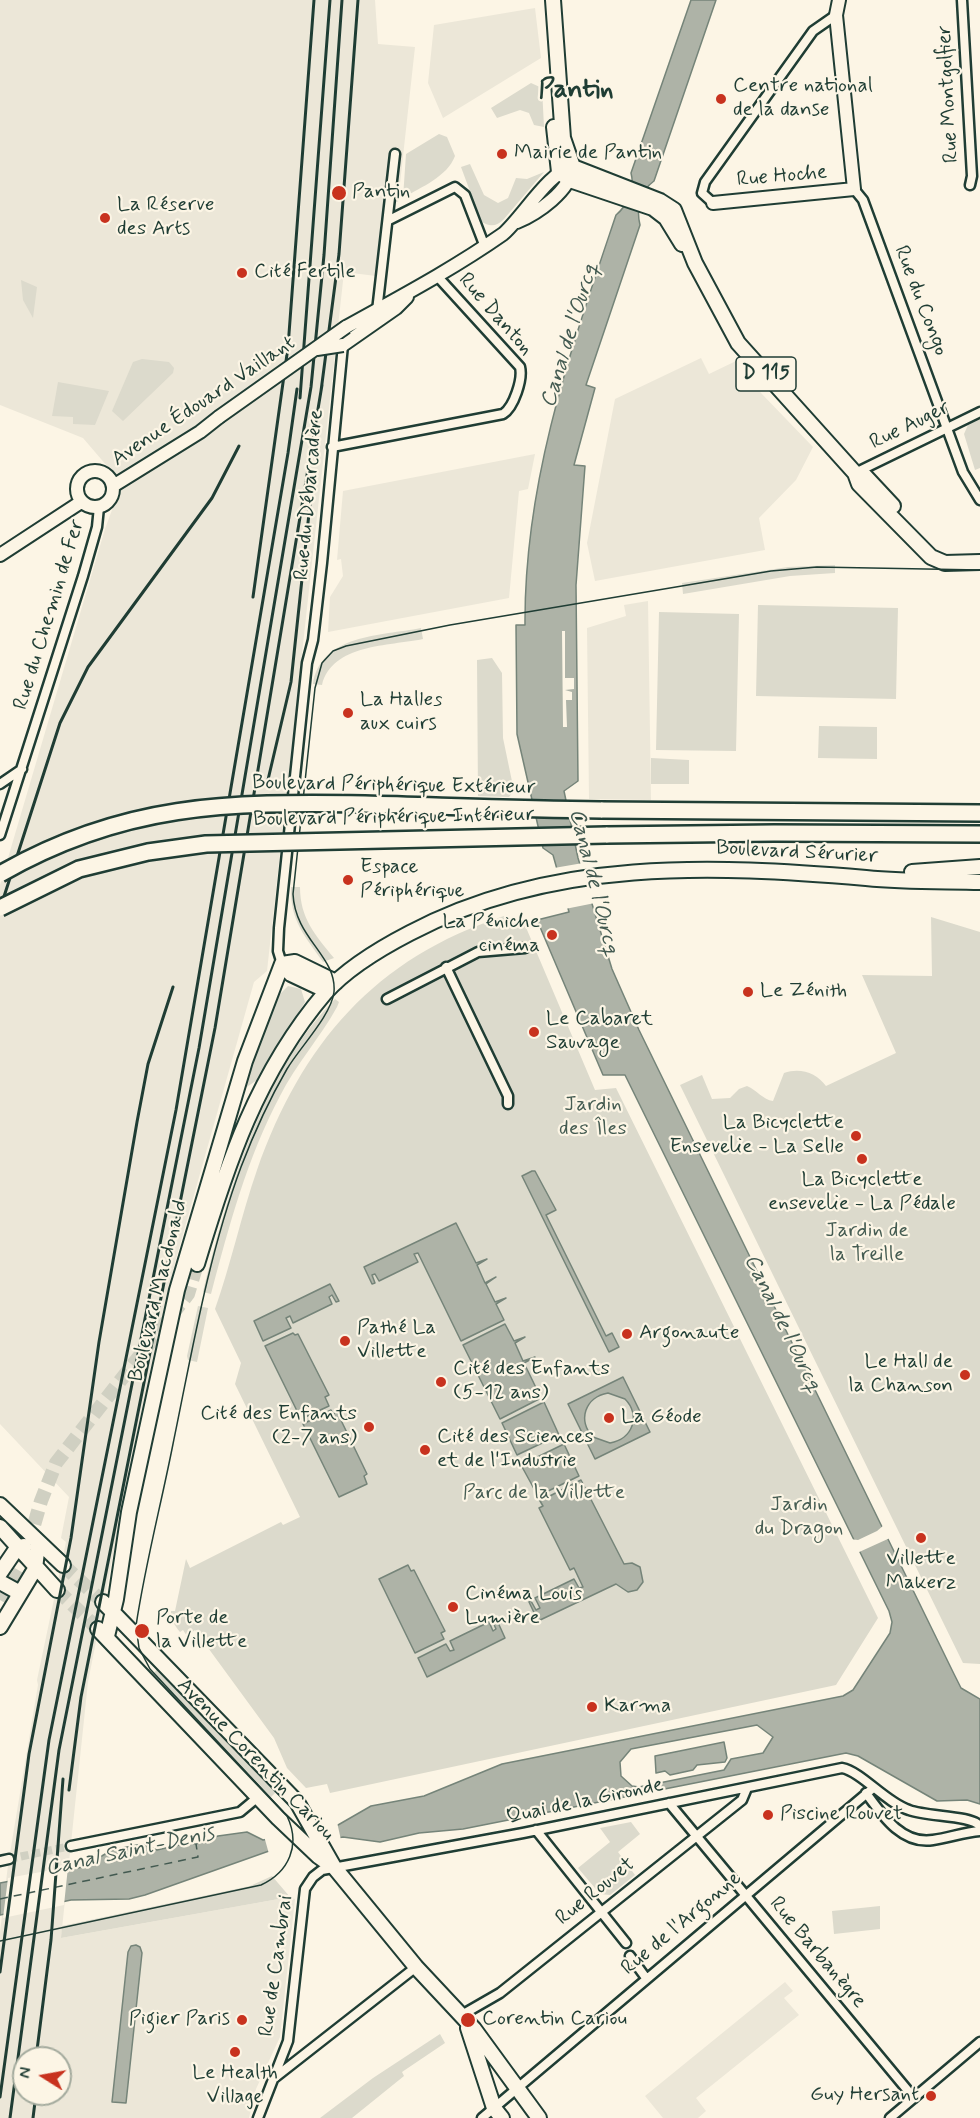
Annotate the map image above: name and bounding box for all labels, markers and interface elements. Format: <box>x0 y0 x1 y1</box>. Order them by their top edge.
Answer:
street label: Rue Montgolfier <box>933 24 965 164</box>
place label: Centre national de la danse <box>733 74 873 124</box>
district label: Pantin <box>538 75 614 107</box>
marker: Centre national de la danse <box>714 92 728 106</box>
place label: Mairie de Pantin <box>514 141 662 167</box>
marker: Mairie de Pantin <box>495 147 509 161</box>
street label: Rue Hoche <box>736 161 828 193</box>
place label: Pantin <box>352 180 410 206</box>
marker: Pantin <box>330 184 348 202</box>
place label: La Réserve des Arts <box>117 193 215 243</box>
marker: La Réserve des Arts <box>98 211 112 225</box>
street label: Rue du Congo <box>887 242 953 360</box>
water label: Canal de l'Ourcq <box>536 259 606 411</box>
place label: Cité Fertile <box>254 260 356 286</box>
marker: Cité Fertile <box>235 266 249 280</box>
street label: Rue Danton <box>452 268 538 362</box>
street label: Avenue Édouard Vaillant <box>107 331 301 473</box>
road number: D 115 <box>736 357 796 391</box>
street label: Rue Auger <box>866 396 954 456</box>
street label: Rue du Débarcadère <box>290 409 330 581</box>
street label: Rue du Chemin de Fer <box>9 517 91 713</box>
place label: La Halles aux cuirs <box>360 688 443 738</box>
marker: La Halles aux cuirs <box>341 706 355 720</box>
street label: Boulevard Périphérique Extérieur <box>252 771 536 801</box>
street label: Boulevard Périphérique Intérieur <box>253 803 535 833</box>
water label: Canal de l'Ourcq <box>562 807 624 959</box>
street label: Boulevard Sérurier <box>715 836 879 870</box>
place label: Espace Périphérique <box>360 855 464 905</box>
marker: Espace Périphérique <box>341 873 355 887</box>
place label: La Péniche cinéma <box>442 910 540 960</box>
marker: La Péniche cinéma <box>545 928 559 942</box>
place label: Le Zénith <box>760 979 847 1005</box>
marker: Le Zénith <box>741 985 755 999</box>
place label: Le Cabaret Sauvage <box>546 1007 653 1057</box>
marker: Le Cabaret Sauvage <box>527 1025 541 1039</box>
park label: Jardin des Îles <box>559 1093 627 1143</box>
place label: La Bicyclette Ensevelie - La Selle <box>669 1111 844 1161</box>
marker: La Bicyclette Ensevelie - La Selle <box>849 1129 863 1143</box>
marker: La Bicyclette ensevelie - La Pédale <box>855 1152 869 1166</box>
place label: La Bicyclette ensevelie - La Pédale <box>768 1168 956 1218</box>
street label: Boulevard Macdonald <box>124 1197 194 1385</box>
park label: Jardin de la Treille <box>825 1219 909 1269</box>
water label: Canal de l'Ourcq <box>737 1250 827 1398</box>
place label: Pathé La Villette <box>357 1316 436 1366</box>
place label: Argonaute <box>639 1321 739 1347</box>
marker: Argonaute <box>620 1327 634 1341</box>
marker: Pathé La Villette <box>338 1334 352 1348</box>
place label: Le Hall de la Chanson <box>849 1350 953 1400</box>
place label: Cité des Enfants (5-12 ans) <box>453 1357 610 1407</box>
marker: Le Hall de la Chanson <box>958 1368 972 1382</box>
marker: Cité des Enfants (5-12 ans) <box>434 1375 448 1389</box>
place label: Cité des Enfants (2-7 ans) <box>200 1402 357 1452</box>
place label: La Géode <box>621 1405 702 1431</box>
marker: La Géode <box>602 1411 616 1425</box>
marker: Cité des Enfants (2-7 ans) <box>362 1420 376 1434</box>
place label: Cité des Sciences et de l'Industrie <box>437 1425 594 1475</box>
marker: Cité des Sciences et de l'Industrie <box>418 1443 432 1457</box>
park label: Parc de la Villette <box>463 1481 625 1507</box>
park label: Jardin du Dragon <box>755 1493 843 1543</box>
marker: Villette Makerz <box>914 1531 928 1545</box>
place label: Villette Makerz <box>886 1547 956 1597</box>
place label: Cinéma Louis Lumière <box>465 1582 582 1632</box>
marker: Cinéma Louis Lumière <box>446 1600 460 1614</box>
place label: Porte de la Villette <box>156 1606 247 1656</box>
marker: Porte de la Villette <box>133 1622 151 1640</box>
street label: Avenue Corentin Cariou <box>171 1673 339 1847</box>
place label: Karma <box>604 1694 671 1720</box>
marker: Karma <box>585 1700 599 1714</box>
street label: Quai de la Gironde <box>504 1773 666 1831</box>
place label: Piscine Rouvet <box>780 1802 903 1828</box>
marker: Piscine Rouvet <box>761 1808 775 1822</box>
water label: Canal Saint-Denis <box>43 1821 217 1883</box>
street label: Rue Rouvet <box>551 1852 641 1932</box>
street label: Rue de l'Argonne <box>617 1866 747 1982</box>
street label: Rue Barbanègre <box>763 1892 871 2014</box>
street label: Rue de Cambrai <box>255 1894 299 2038</box>
place label: Pigier Paris <box>129 2007 230 2033</box>
place label: Corentin Cariou <box>482 2007 627 2033</box>
marker: Corentin Cariou <box>459 2011 477 2029</box>
marker: Pigier Paris <box>235 2013 249 2027</box>
marker: Le Health Village <box>228 2045 242 2059</box>
north arrow <box>12 2046 72 2106</box>
place label: Le Health Village <box>192 2061 278 2111</box>
text: N <box>14 2066 37 2080</box>
place label: Guy Hersant <box>810 2083 919 2109</box>
marker: Guy Hersant <box>924 2089 938 2103</box>

